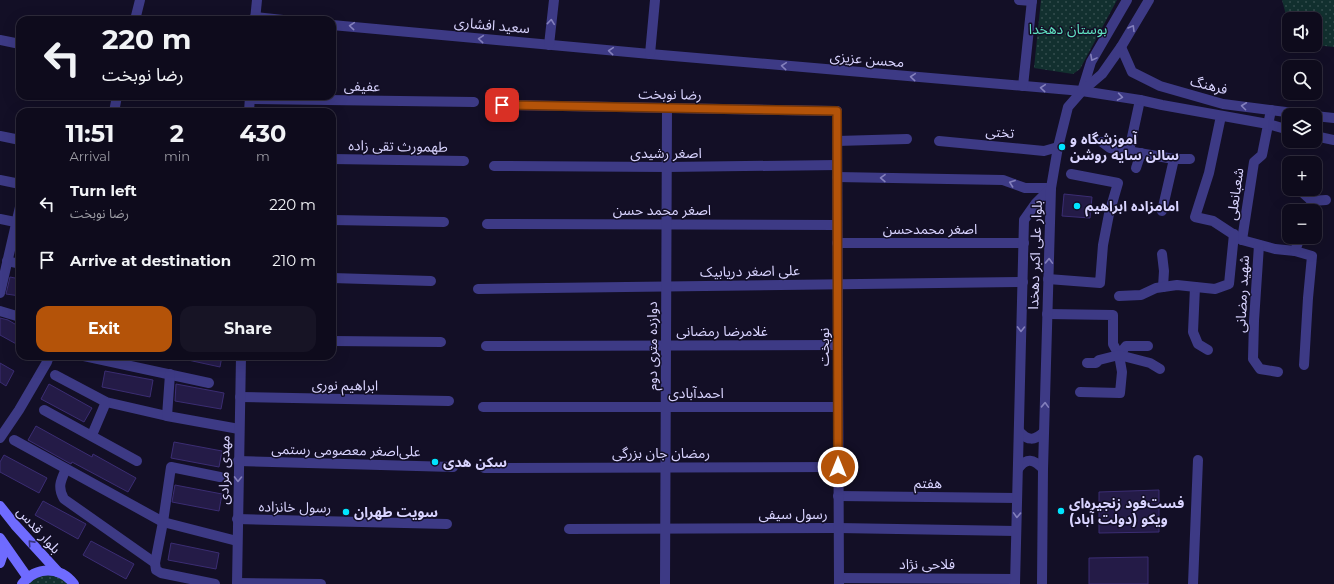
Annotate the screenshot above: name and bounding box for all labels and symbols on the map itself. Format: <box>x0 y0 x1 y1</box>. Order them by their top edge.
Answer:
street label: سعید افشاری <box>453 13 531 37</box>
one-way arrow <box>547 19 556 25</box>
park label: بوستان دهخدا <box>1029 20 1107 38</box>
one-way arrow <box>349 22 355 31</box>
one-way arrow <box>1127 25 1135 32</box>
one-way arrow <box>478 34 484 43</box>
one-way arrow <box>608 46 614 55</box>
street label: محسن عزیزی <box>829 47 905 71</box>
one-way arrow <box>1091 54 1098 61</box>
one-way arrow <box>781 61 787 70</box>
one-way arrow <box>910 72 916 81</box>
street label: فرهنگ <box>1189 72 1229 98</box>
street label: عفیفی <box>344 77 380 95</box>
one-way arrow <box>1040 83 1046 92</box>
street label: رضا نوبخت <box>638 84 702 104</box>
pin <box>485 88 519 122</box>
one-way arrow <box>1117 92 1123 101</box>
one-way arrow <box>1241 102 1247 111</box>
street label: تختی <box>985 122 1015 142</box>
place label: آموزشگاه و سالن سایه روشن <box>1070 130 1179 164</box>
street label: طهمورث تقی زاده <box>348 136 448 156</box>
marker: آموزشگاه و سالن سایه روشن <box>1057 142 1067 152</box>
street label: اصغر رشیدی <box>630 144 702 162</box>
street label: شعبانعلی <box>1222 167 1248 221</box>
one-way arrow <box>880 174 886 182</box>
one-way arrow <box>1009 180 1016 188</box>
place label: امامزاده ابراهیم <box>1085 197 1179 217</box>
street label: بلوار علی اکبر دهخدا <box>1024 200 1046 310</box>
street label: اصغر محمد حسن <box>613 201 711 219</box>
marker: امامزاده ابراهیم <box>1072 201 1082 211</box>
street label: اصغر محمدحسن <box>883 220 977 238</box>
street label: شهید رمضانی <box>1231 255 1253 333</box>
one-way arrow <box>1044 258 1053 264</box>
street label: علی اصغر دریابیک <box>700 261 800 281</box>
street label: دوازده متری دوم <box>643 301 663 391</box>
street label: غلامرضا رمضانی <box>676 322 768 340</box>
one-way arrow <box>1017 326 1026 332</box>
street label: نوبخت <box>815 328 833 366</box>
street label: ابراهیم نوری <box>312 375 378 397</box>
street label: احمدآبادی <box>668 384 724 402</box>
one-way arrow <box>1040 402 1049 408</box>
street label: مهدی مرادی <box>214 435 234 505</box>
street label: علی‌اصغر معصومی رستمی <box>271 440 421 460</box>
street label: رمضان جان بزرگی <box>612 444 710 462</box>
position arrow <box>817 446 859 488</box>
place label: سكن هدى <box>443 453 507 471</box>
marker: سكن هدى <box>430 457 440 467</box>
street label: هفتم <box>914 474 942 494</box>
one-way arrow <box>234 476 242 482</box>
place label: فست‌فود زنجیره‌ای ویکو (دولت آباد) <box>1069 494 1184 528</box>
street label: رسول خانزاده <box>259 497 331 517</box>
street label: بلوار قدس <box>13 503 65 557</box>
place label: سويت طهران <box>354 503 438 521</box>
street label: رسول سیفی <box>758 505 828 523</box>
marker: فست‌فود زنجیره‌ای ویکو (دولت آباد) <box>1056 506 1066 516</box>
marker: سويت طهران <box>341 507 351 517</box>
one-way arrow <box>1012 512 1021 518</box>
one-way arrow <box>29 540 36 548</box>
street label: فلاحی نژاد <box>899 555 955 573</box>

